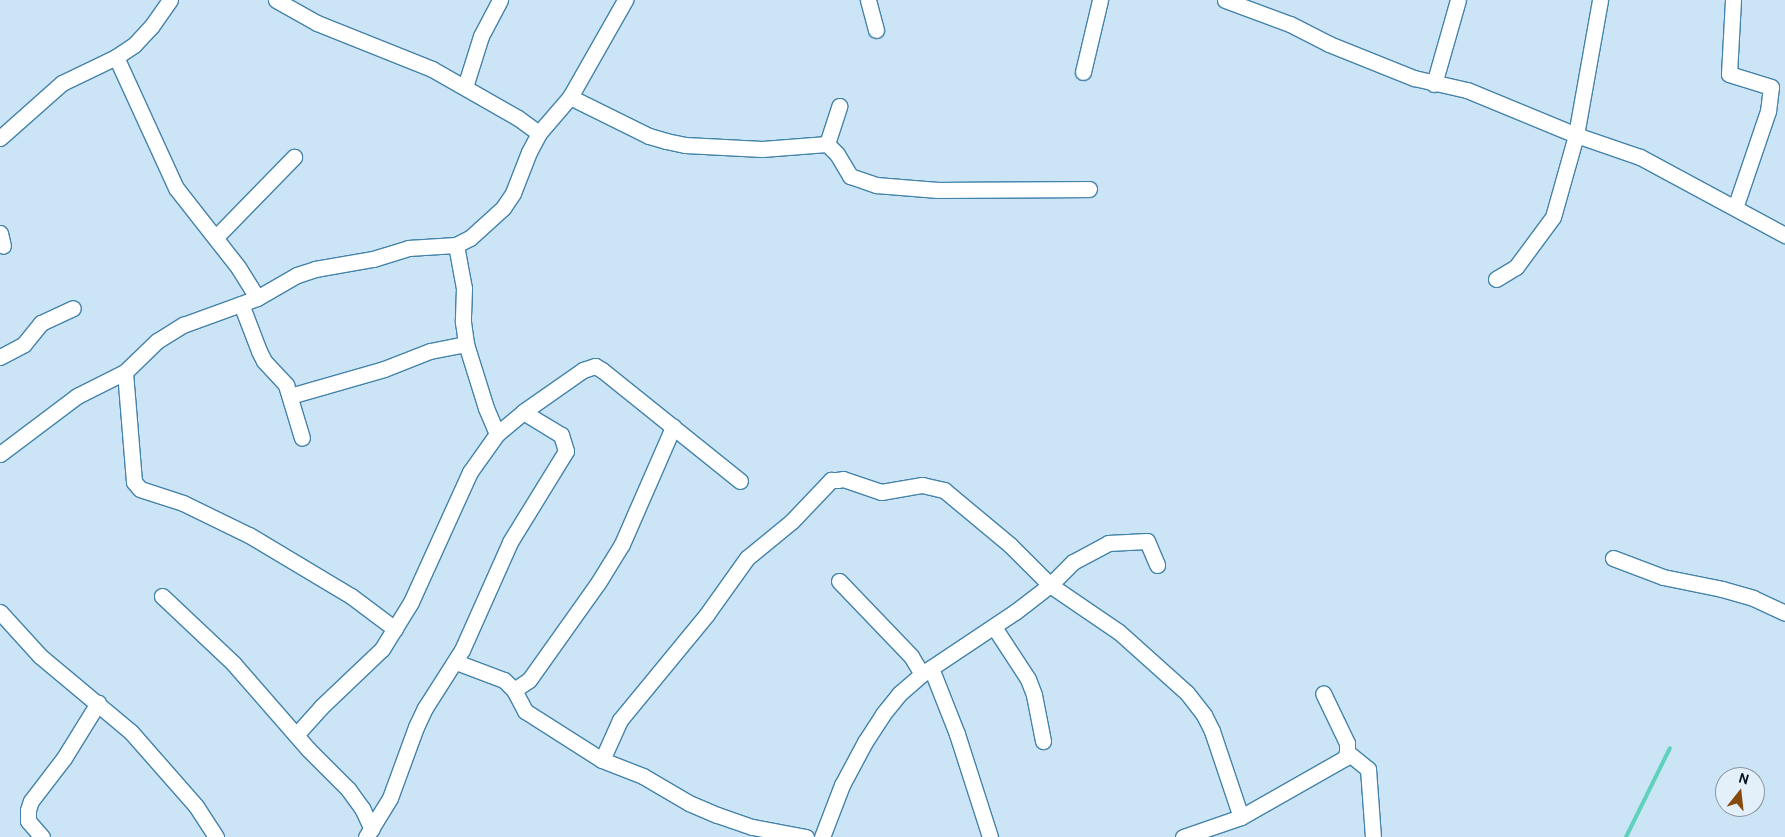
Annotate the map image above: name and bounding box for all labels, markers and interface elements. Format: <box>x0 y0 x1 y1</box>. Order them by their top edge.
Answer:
north arrow <box>1715 767 1765 817</box>
text: N <box>1737 769 1751 789</box>

